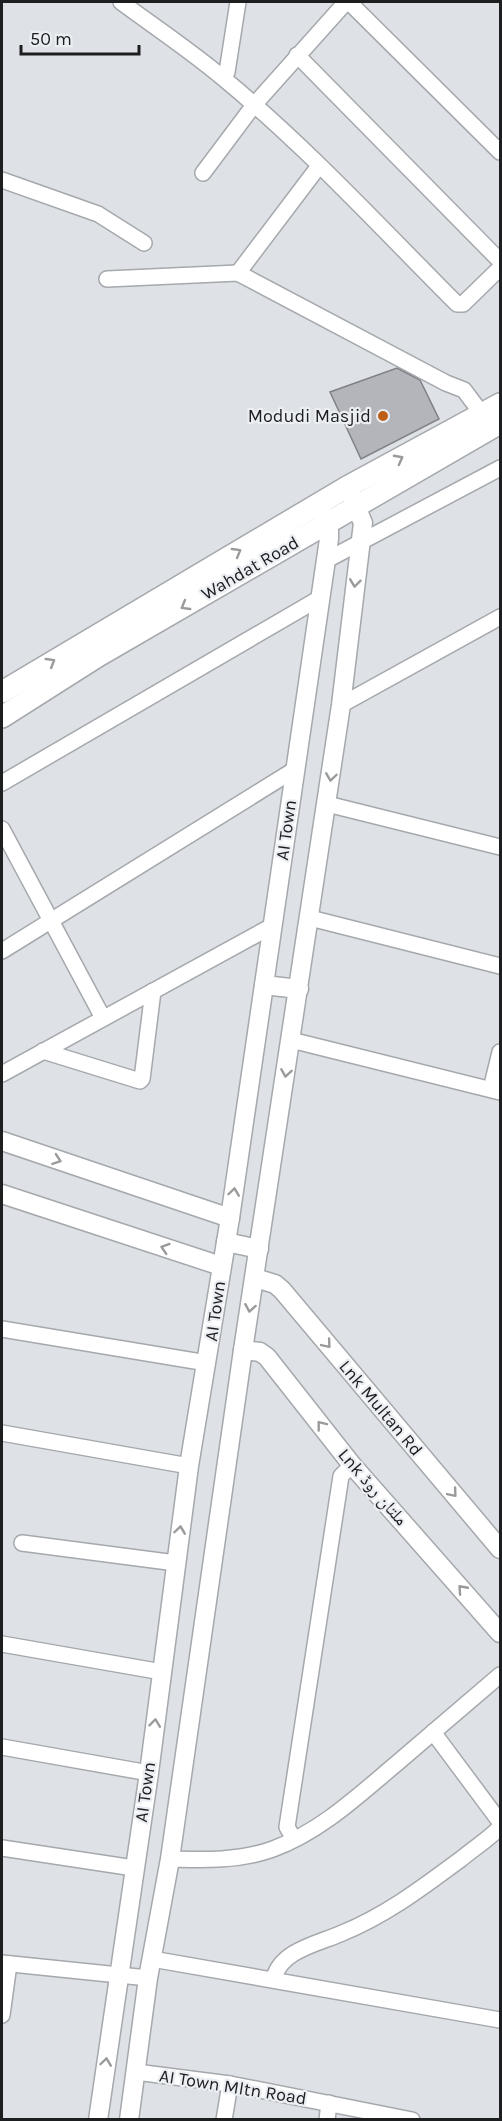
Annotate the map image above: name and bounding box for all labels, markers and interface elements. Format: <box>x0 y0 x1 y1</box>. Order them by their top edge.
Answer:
scale bar <box>21 18 140 56</box>
text: 50 m <box>30 28 72 50</box>
place label: Modudi Masjid <box>248 405 371 427</box>
marker: Modudi Masjid <box>376 409 390 423</box>
one-way arrow <box>392 455 403 466</box>
street label: Wahdat Road <box>197 531 303 605</box>
one-way arrow <box>231 547 241 559</box>
one-way arrow <box>349 579 362 588</box>
one-way arrow <box>181 599 191 610</box>
one-way arrow <box>45 658 56 669</box>
one-way arrow <box>325 772 337 781</box>
street label: AI Town <box>271 798 301 862</box>
one-way arrow <box>280 1068 293 1078</box>
one-way arrow <box>51 1153 62 1165</box>
one-way arrow <box>227 1187 239 1197</box>
one-way arrow <box>160 1242 171 1255</box>
street label: AI Town <box>200 1279 230 1343</box>
one-way arrow <box>244 1302 257 1312</box>
one-way arrow <box>320 1337 331 1348</box>
street label: Lnk Multan Rd <box>335 1356 427 1460</box>
one-way arrow <box>317 1421 328 1432</box>
street label: Lnk ملتان روڈ <box>334 1444 412 1530</box>
one-way arrow <box>446 1486 457 1497</box>
one-way arrow <box>174 1525 186 1534</box>
one-way arrow <box>458 1585 469 1596</box>
one-way arrow <box>148 1719 161 1728</box>
street label: AI Town <box>130 1760 160 1824</box>
one-way arrow <box>100 2057 112 2066</box>
street label: AI Town Mltn Road <box>158 2064 308 2110</box>

